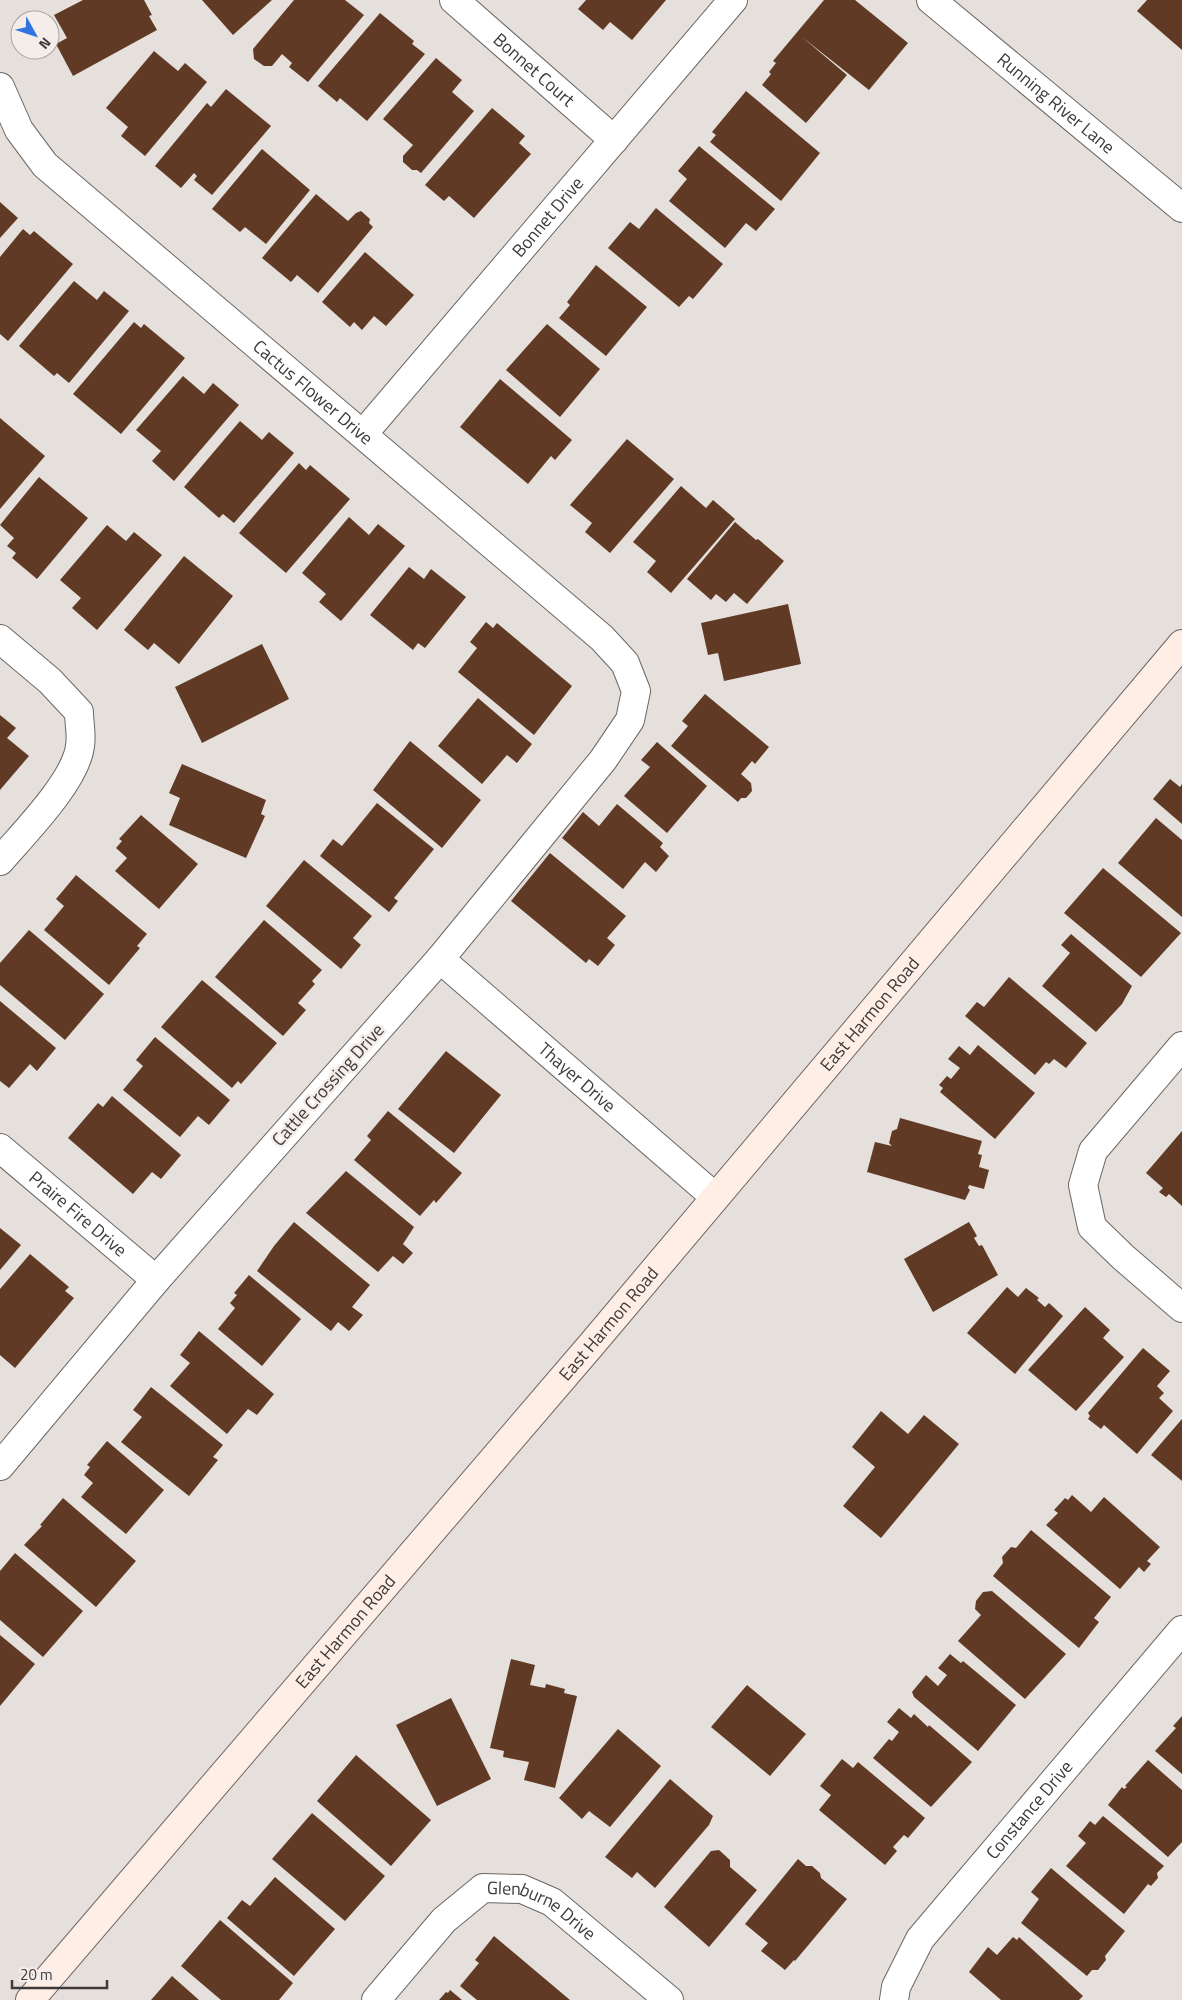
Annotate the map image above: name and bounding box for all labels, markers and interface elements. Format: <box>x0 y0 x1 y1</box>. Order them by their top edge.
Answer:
north arrow <box>10 10 60 60</box>
street label: Bonnet Court <box>487 26 581 113</box>
text: N <box>34 33 57 54</box>
street label: Running River Lane <box>991 46 1121 160</box>
street label: Bonnet Drive <box>505 170 590 263</box>
street label: Cactus Flower Drive <box>247 333 379 451</box>
street label: East Harmon Road <box>813 951 926 1077</box>
street label: Cattle Crossing Drive <box>265 1017 390 1152</box>
street label: Thayer Drive <box>532 1036 622 1118</box>
street label: Praire Fire Drive <box>23 1164 133 1263</box>
street label: East Harmon Road <box>552 1261 665 1387</box>
street label: East Harmon Road <box>289 1569 402 1694</box>
street label: Constance Drive <box>979 1754 1079 1865</box>
street label: Glenburne Drive <box>487 1874 602 1946</box>
scale bar <box>12 1958 108 1990</box>
text: 20 m <box>20 1963 53 1986</box>

